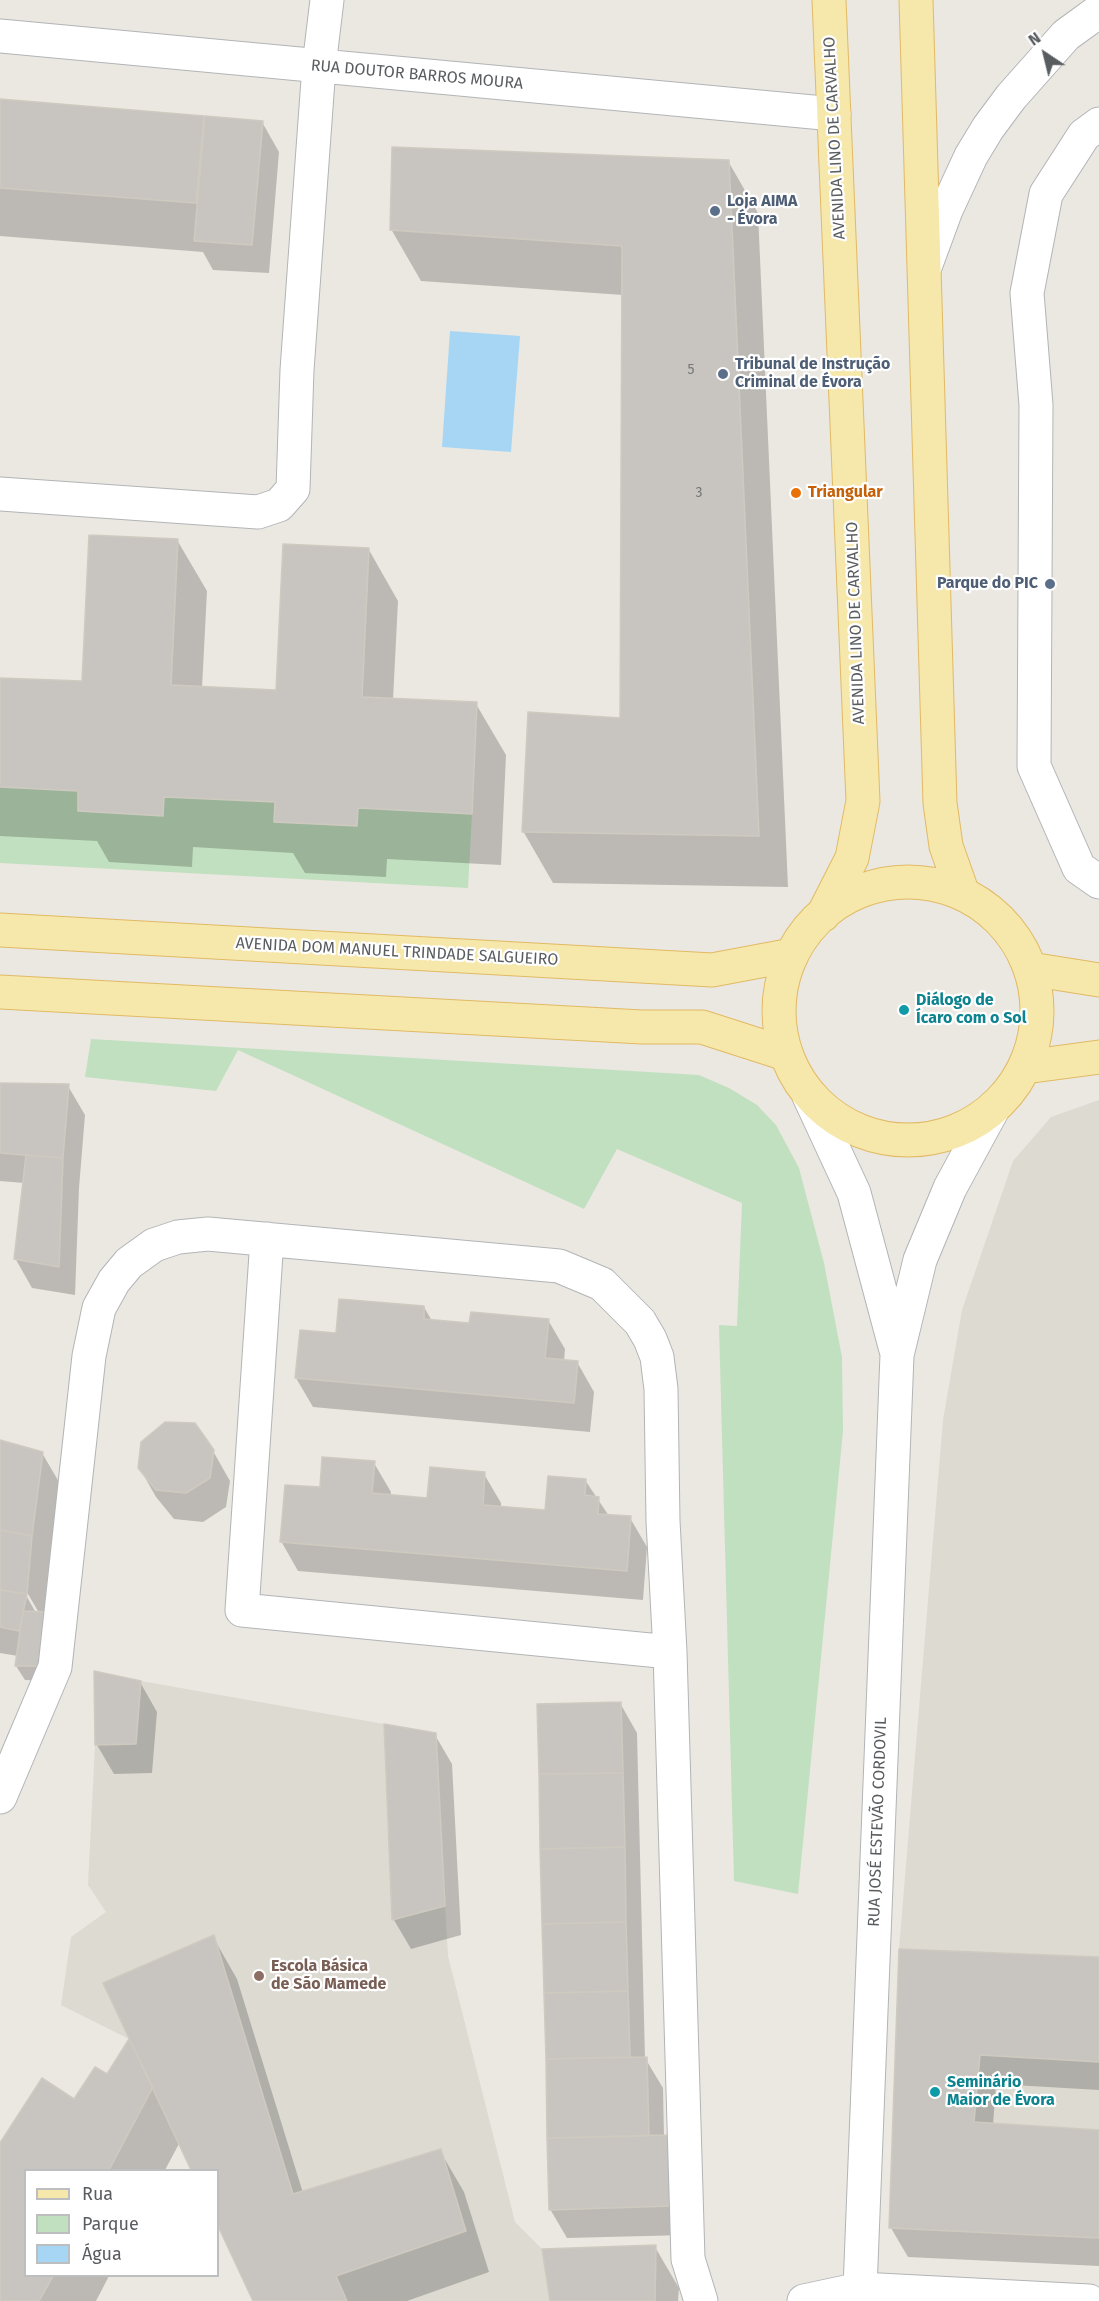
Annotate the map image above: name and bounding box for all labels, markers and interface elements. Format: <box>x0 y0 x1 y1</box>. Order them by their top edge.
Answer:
north arrow <box>1015 24 1075 84</box>
text: N <box>1025 28 1044 50</box>
street label: AVENIDA LINO DE CARVALHO <box>820 36 850 240</box>
street label: RUA DOUTOR BARROS MOURA <box>310 56 524 94</box>
place label: Loja AIMA - Évora <box>727 192 797 230</box>
marker: Loja AIMA - Évora <box>708 204 722 218</box>
place label: Tribunal de Instrução Criminal de Évora <box>735 355 890 393</box>
house number: 5 <box>687 362 695 378</box>
marker: Tribunal de Instrução Criminal de Évora <box>716 367 730 381</box>
place label: Triangular <box>808 483 883 503</box>
house number: 3 <box>696 485 702 501</box>
marker: Triangular <box>789 486 803 500</box>
street label: AVENIDA LINO DE CARVALHO <box>843 521 869 725</box>
place label: Parque do PIC <box>937 574 1038 594</box>
marker: Parque do PIC <box>1043 577 1057 591</box>
street label: AVENIDA DOM MANUEL TRINDADE SALGUEIRO <box>235 934 559 970</box>
place label: Diálogo de Ícaro com o Sol <box>916 991 1026 1029</box>
marker: Diálogo de Ícaro com o Sol <box>897 1003 911 1017</box>
street label: RUA JOSÉ ESTEVÃO CORDOVIL <box>865 1717 891 1927</box>
place label: Escola Básica de São Mamede <box>271 1957 386 1995</box>
marker: Escola Básica de São Mamede <box>252 1969 266 1983</box>
place label: Seminário Maior de Évora <box>947 2073 1055 2111</box>
marker: Seminário Maior de Évora <box>928 2085 942 2099</box>
legend <box>24 2169 219 2277</box>
text: Rua <box>82 2183 113 2205</box>
text: Parque <box>82 2213 139 2235</box>
text: Água <box>82 2243 122 2265</box>

